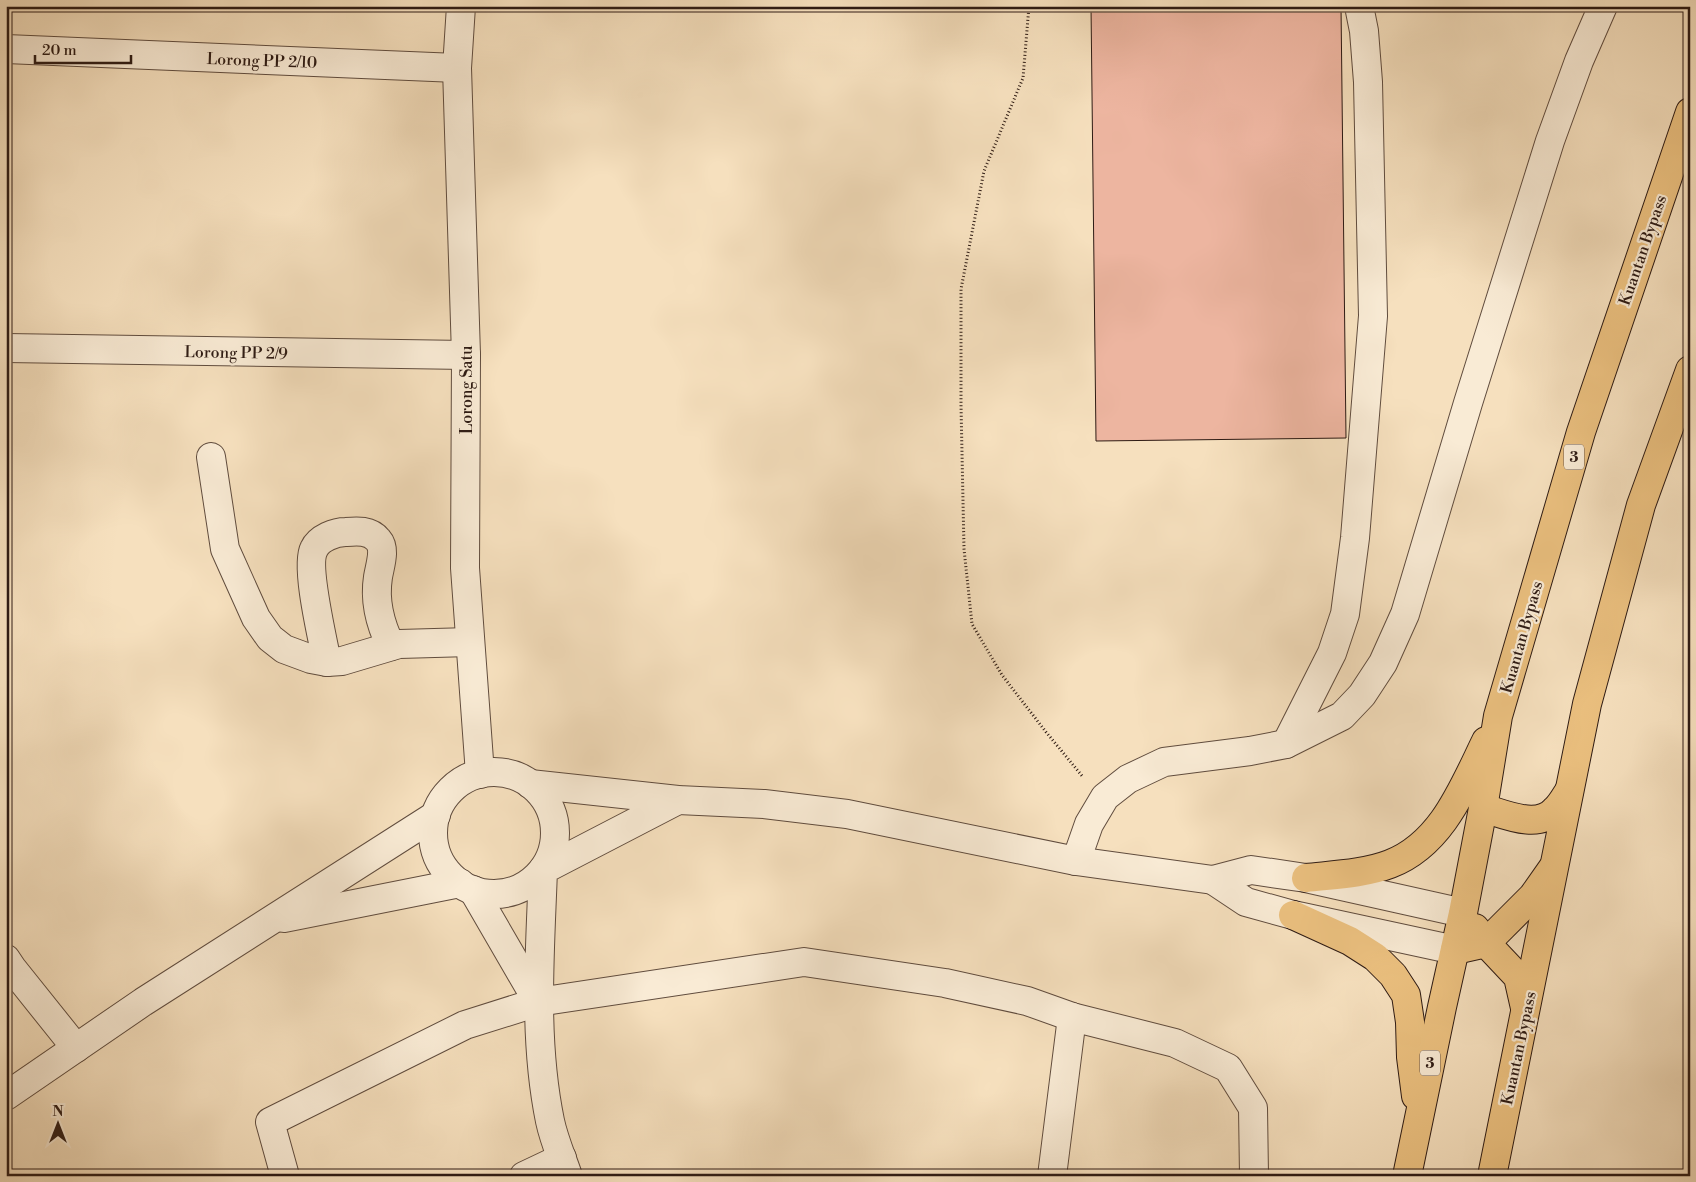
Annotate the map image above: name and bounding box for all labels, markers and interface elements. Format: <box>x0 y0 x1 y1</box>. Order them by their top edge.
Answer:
scale bar <box>35 32 131 64</box>
text: 20 m <box>42 41 77 60</box>
street label: Lorong PP 2/10 <box>206 49 318 73</box>
street label: Kuantan Bypass <box>1615 192 1671 308</box>
street label: Lorong PP 2/9 <box>184 342 288 364</box>
street label: Lorong Satu <box>457 346 477 434</box>
road number: 3 <box>1564 444 1584 470</box>
street label: Kuantan Bypass <box>1496 579 1547 696</box>
street label: Kuantan Bypass <box>1497 990 1541 1107</box>
road number: 3 <box>1420 1050 1440 1076</box>
north arrow <box>32 1100 82 1150</box>
text: N <box>52 1103 64 1121</box>

